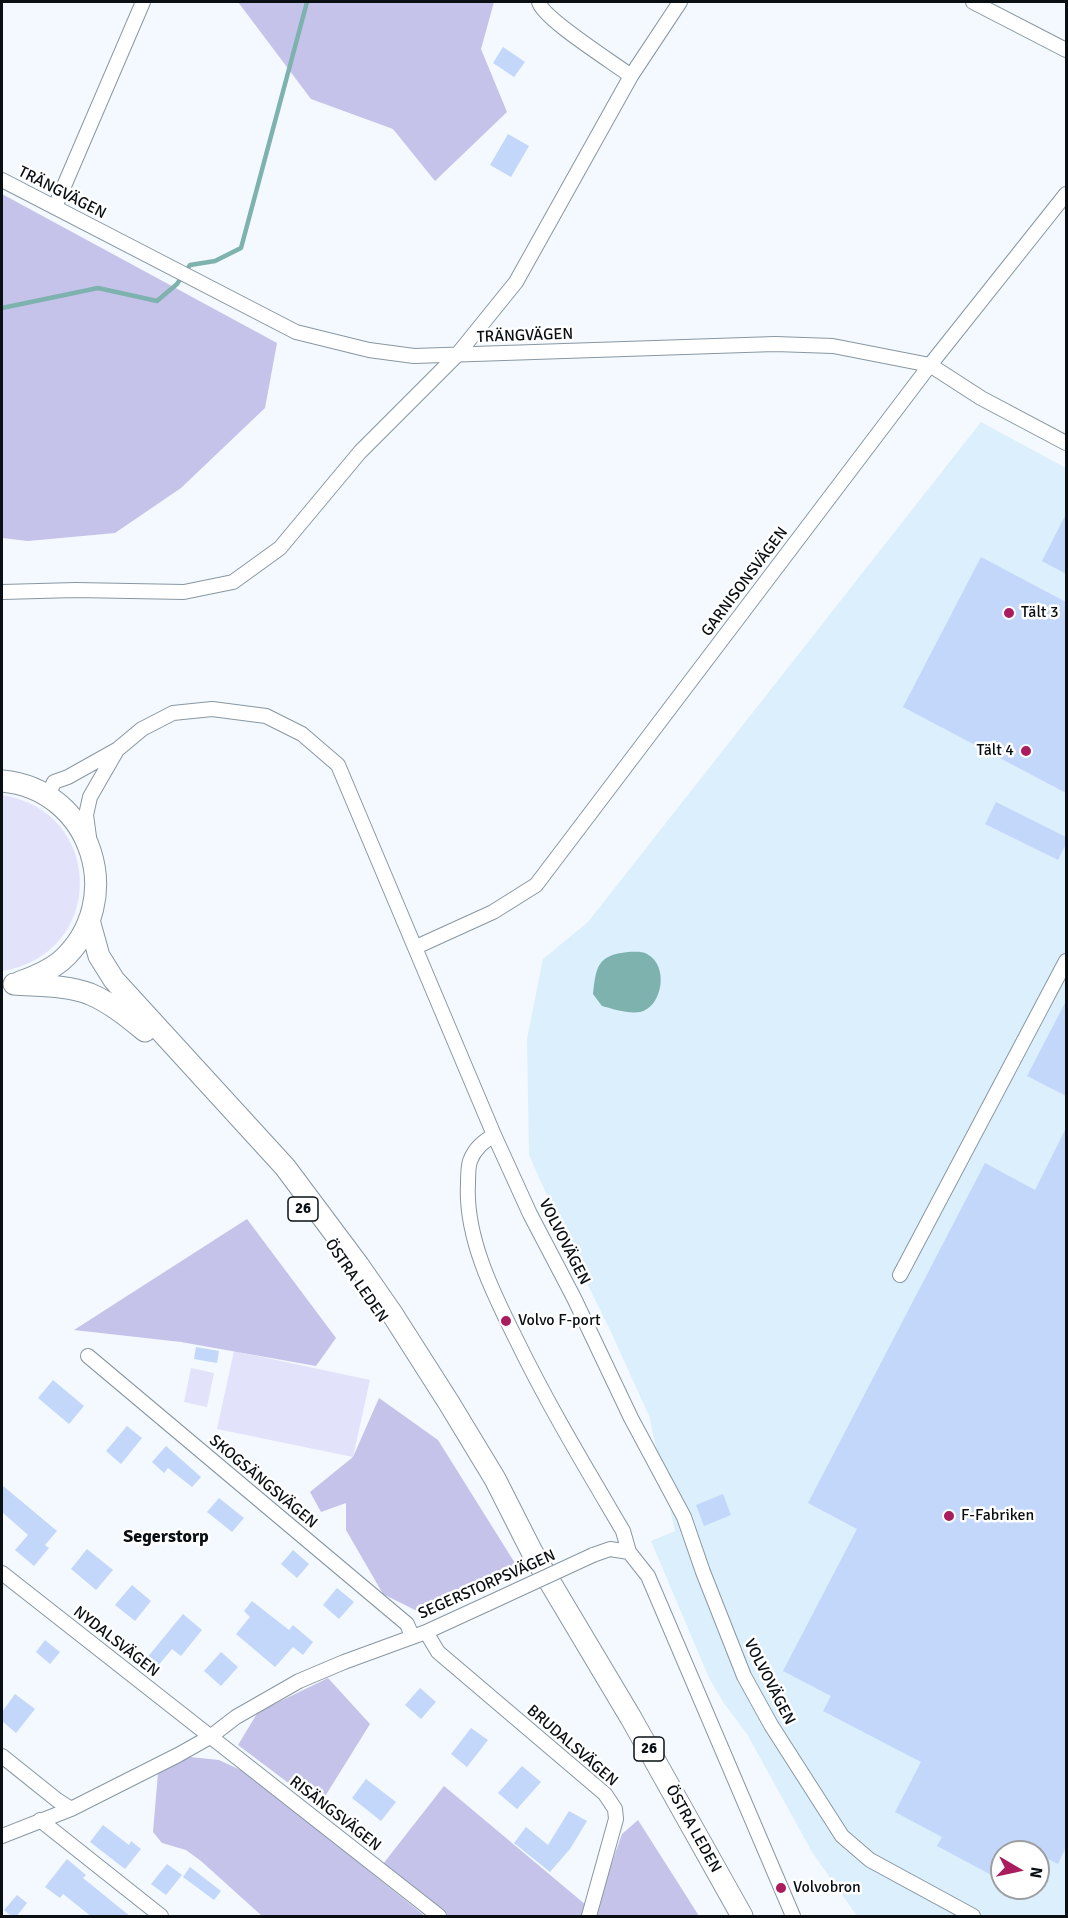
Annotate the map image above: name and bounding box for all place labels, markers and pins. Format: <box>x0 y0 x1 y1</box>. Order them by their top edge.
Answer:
place label: Tält 3 <box>1021 603 1059 623</box>
marker: Tält 3 <box>1002 606 1016 620</box>
place label: Tält 4 <box>976 741 1014 761</box>
marker: Tält 4 <box>1019 744 1033 758</box>
place label: Volvo F-port <box>518 1311 601 1331</box>
marker: Volvo F-port <box>499 1314 513 1328</box>
place label: F-Fabriken <box>961 1506 1034 1526</box>
marker: F-Fabriken <box>942 1509 956 1523</box>
place label: Volvobron <box>793 1878 861 1898</box>
marker: Volvobron <box>774 1881 788 1895</box>

